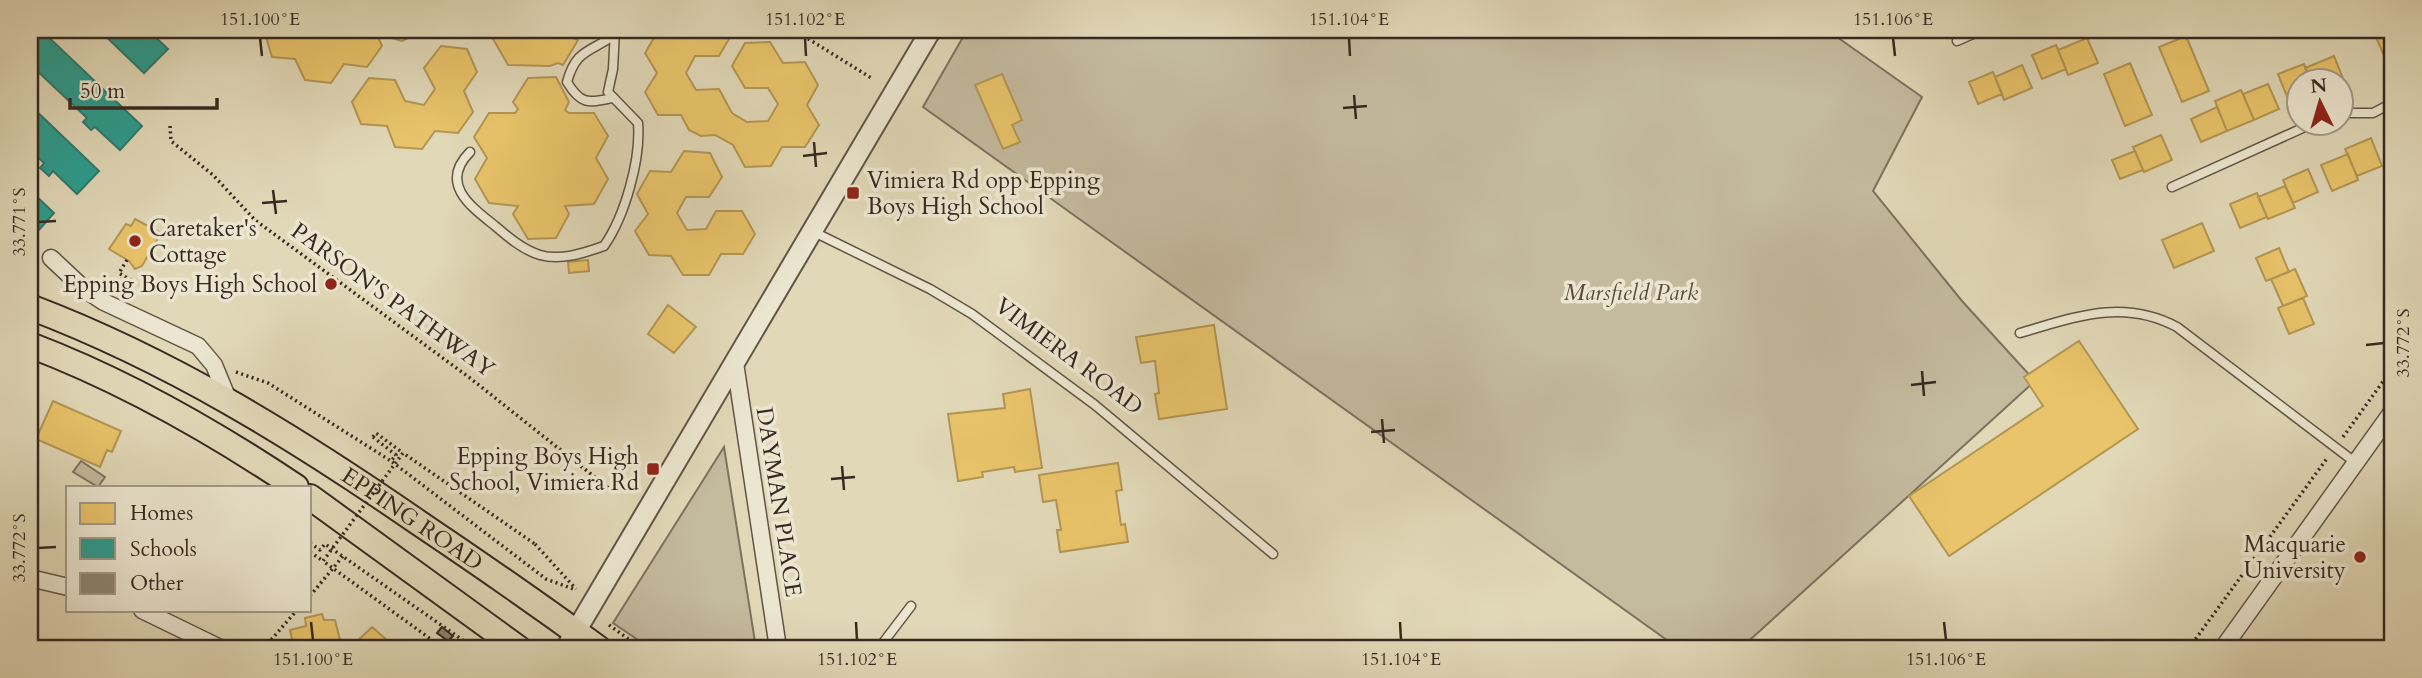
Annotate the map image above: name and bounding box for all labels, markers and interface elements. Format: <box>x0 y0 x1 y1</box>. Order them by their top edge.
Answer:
text: 151.100°E <box>220 7 300 32</box>
text: 151.102°E <box>765 7 845 32</box>
text: 151.104°E <box>1309 7 1389 32</box>
text: 151.106°E <box>1853 7 1933 32</box>
scale bar <box>70 66 217 110</box>
north arrow <box>2286 66 2356 136</box>
text: N <box>2309 72 2328 100</box>
text: 50 m <box>80 77 125 106</box>
place label: Vimiera Rd opp Epping Boys High School <box>867 165 1100 222</box>
marker: Vimiera Rd opp Epping Boys High School <box>845 185 861 201</box>
text: 33.771°S <box>7 188 32 256</box>
place label: Caretaker's Cottage <box>149 213 257 270</box>
street label: PARSON'S PATHWAY <box>285 216 502 385</box>
marker: Caretaker's Cottage <box>127 233 143 249</box>
place label: Epping Boys High School <box>63 269 317 300</box>
marker: Epping Boys High School <box>323 276 339 292</box>
park label: Marsfield Park <box>1564 277 1699 308</box>
street label: VIMIERA ROAD <box>989 290 1149 422</box>
text: 33.772°S <box>2391 309 2416 377</box>
street label: DAYMAN PLACE <box>749 405 809 599</box>
place label: Epping Boys High School, Vimiera Rd <box>449 441 640 498</box>
street label: EPPING ROAD <box>336 460 489 578</box>
marker: Epping Boys High School, Vimiera Rd <box>645 461 661 477</box>
legend <box>66 486 312 612</box>
text: Homes <box>130 499 193 528</box>
text: 33.772°S <box>7 514 32 582</box>
place label: Macquarie University <box>2244 529 2346 586</box>
text: Schools <box>130 535 197 564</box>
marker: Macquarie University <box>2352 549 2368 565</box>
text: Other <box>130 569 184 598</box>
text: 151.100°E <box>273 647 353 672</box>
text: 151.102°E <box>817 647 897 672</box>
text: 151.104°E <box>1361 647 1441 672</box>
text: 151.106°E <box>1906 647 1986 672</box>

